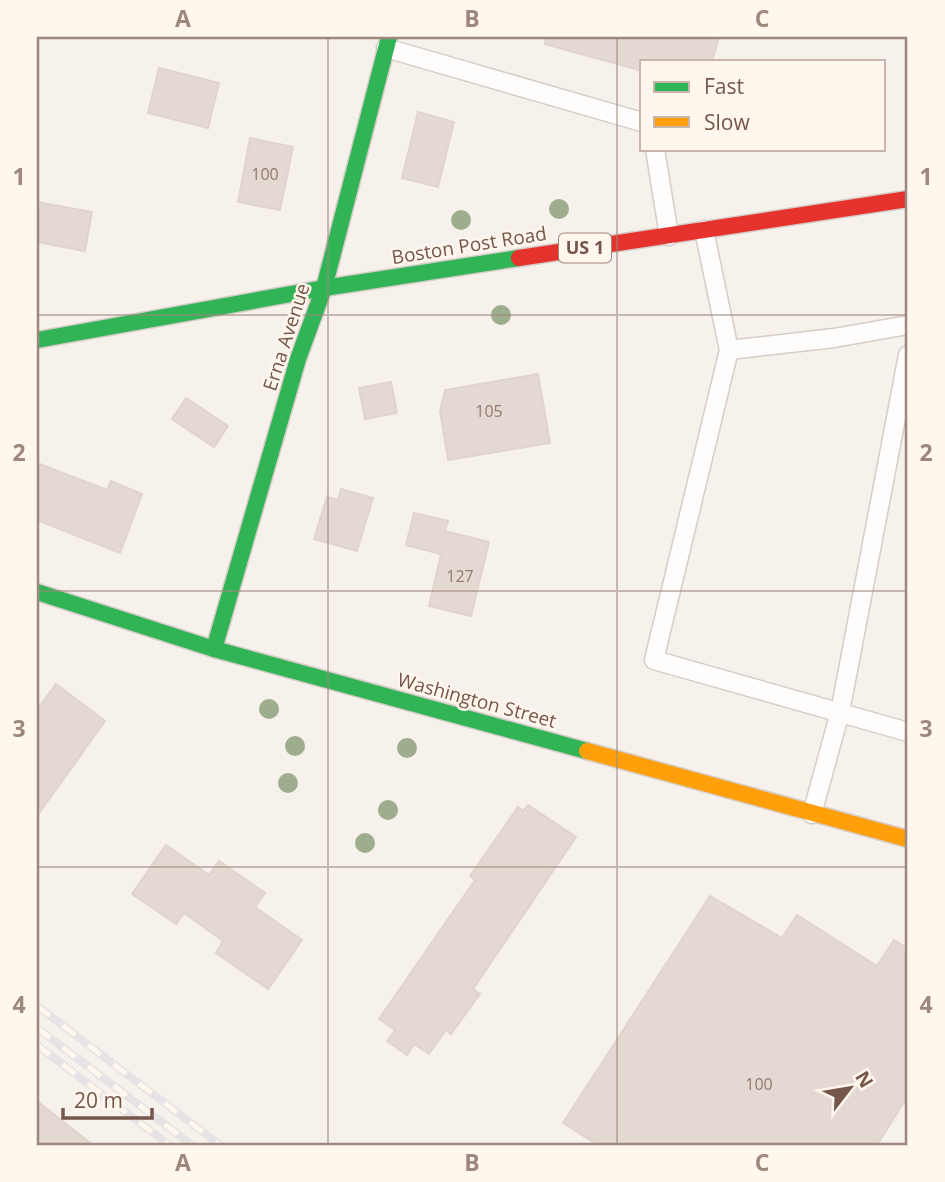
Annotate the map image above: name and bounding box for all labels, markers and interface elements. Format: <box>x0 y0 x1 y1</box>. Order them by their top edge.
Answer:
text: A <box>175 2 191 34</box>
text: B <box>464 2 480 34</box>
text: C <box>755 2 769 34</box>
legend <box>640 60 886 150</box>
text: Fast <box>704 72 744 100</box>
text: Slow <box>704 108 750 136</box>
text: 1 <box>12 160 26 192</box>
text: 1 <box>919 160 933 192</box>
house number: 100 <box>251 163 279 185</box>
street label: Boston Post Road <box>390 220 548 270</box>
road number: US 1 <box>559 234 611 262</box>
street label: Erna Avenue <box>256 280 316 394</box>
house number: 105 <box>475 400 503 422</box>
text: 2 <box>12 436 26 468</box>
text: 2 <box>919 436 933 468</box>
house number: 127 <box>446 565 474 587</box>
street label: Washington Street <box>395 666 560 734</box>
text: 3 <box>12 712 26 744</box>
text: 3 <box>919 712 933 744</box>
text: 4 <box>12 988 26 1020</box>
text: 4 <box>919 988 933 1020</box>
north arrow <box>816 1052 886 1122</box>
text: N <box>849 1066 880 1093</box>
house number: 100 <box>745 1073 773 1095</box>
scale bar <box>63 1077 152 1121</box>
text: 20 m <box>74 1086 123 1114</box>
text: A <box>175 1146 191 1178</box>
text: B <box>464 1146 480 1178</box>
text: C <box>755 1146 769 1178</box>

